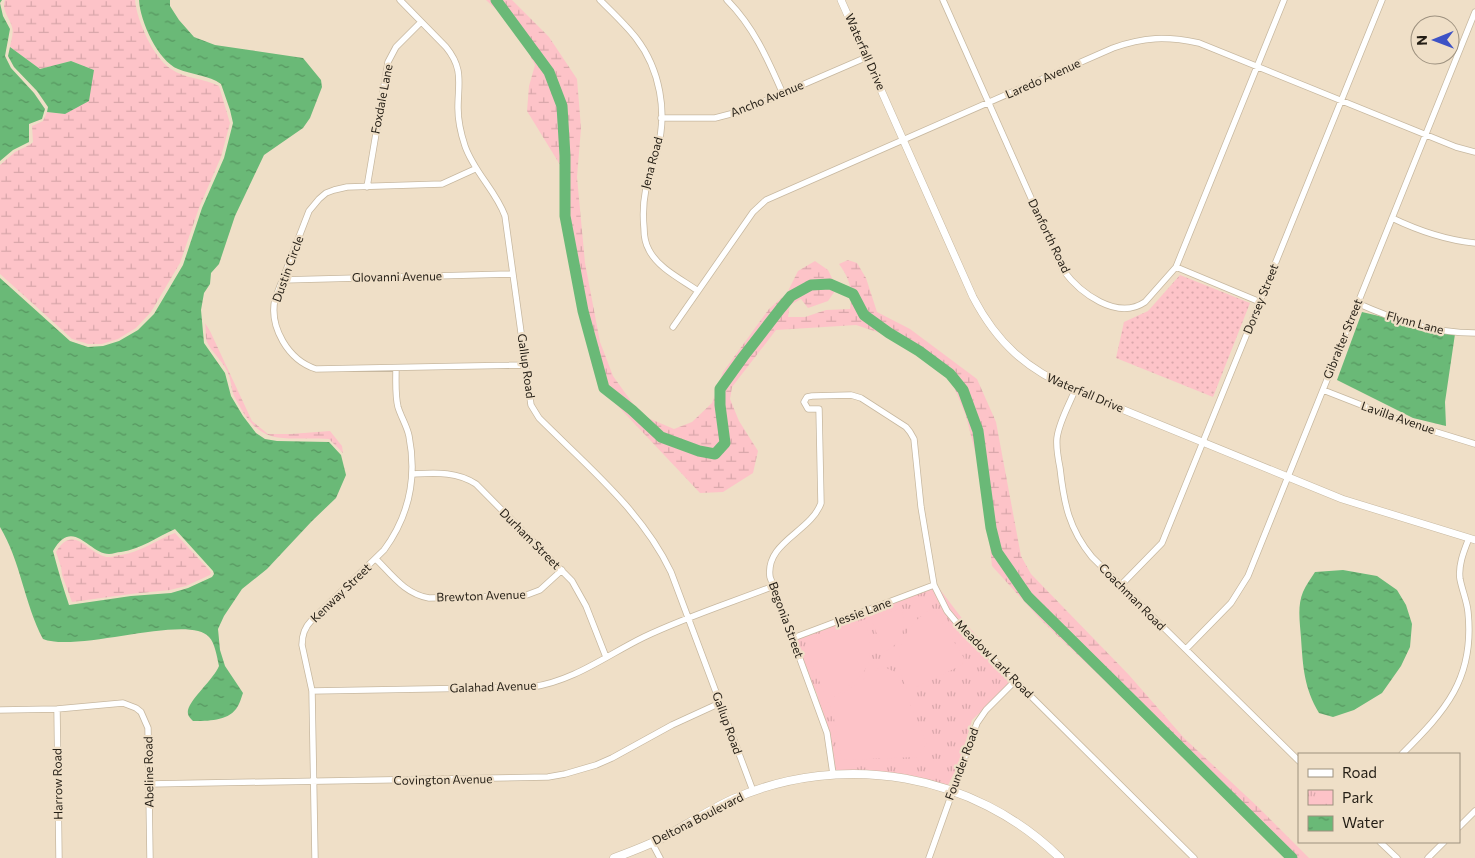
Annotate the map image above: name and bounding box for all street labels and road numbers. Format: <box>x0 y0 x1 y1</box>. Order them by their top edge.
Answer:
street label: Waterfall Drive <box>843 11 889 92</box>
street label: Laredo Avenue <box>1003 55 1082 101</box>
street label: Foxdale Lane <box>367 63 395 135</box>
street label: Ancho Avenue <box>728 77 805 119</box>
street label: Jena Road <box>637 135 666 191</box>
street label: Danforth Road <box>1026 196 1074 275</box>
street label: Dustin Circle <box>269 234 305 304</box>
street label: Dorsey Street <box>1240 261 1281 336</box>
street label: Glovanni Avenue <box>352 268 442 284</box>
street label: Gibralter Street <box>1320 296 1365 381</box>
street label: Flynn Lane <box>1385 308 1445 336</box>
street label: Gallup Road <box>516 333 538 399</box>
street label: Waterfall Drive <box>1045 370 1126 415</box>
street label: Lavilla Avenue <box>1360 398 1437 436</box>
street label: Durham Street <box>497 505 564 572</box>
street label: Kenway Street <box>307 560 374 625</box>
street label: Coachman Road <box>1096 560 1169 633</box>
street label: Begonia Street <box>767 580 807 660</box>
street label: Brewton Avenue <box>436 586 526 604</box>
street label: Jessie Lane <box>833 594 893 629</box>
street label: Meadow Lark Road <box>953 616 1037 700</box>
street label: Galahad Avenue <box>449 677 537 695</box>
street label: Gallup Road <box>710 690 746 756</box>
street label: Founder Road <box>942 726 981 802</box>
street label: Abeline Road <box>140 736 156 808</box>
street label: Harrow Road <box>49 748 65 820</box>
street label: Covington Avenue <box>393 771 493 787</box>
street label: Deltona Boulevard <box>650 789 745 847</box>

